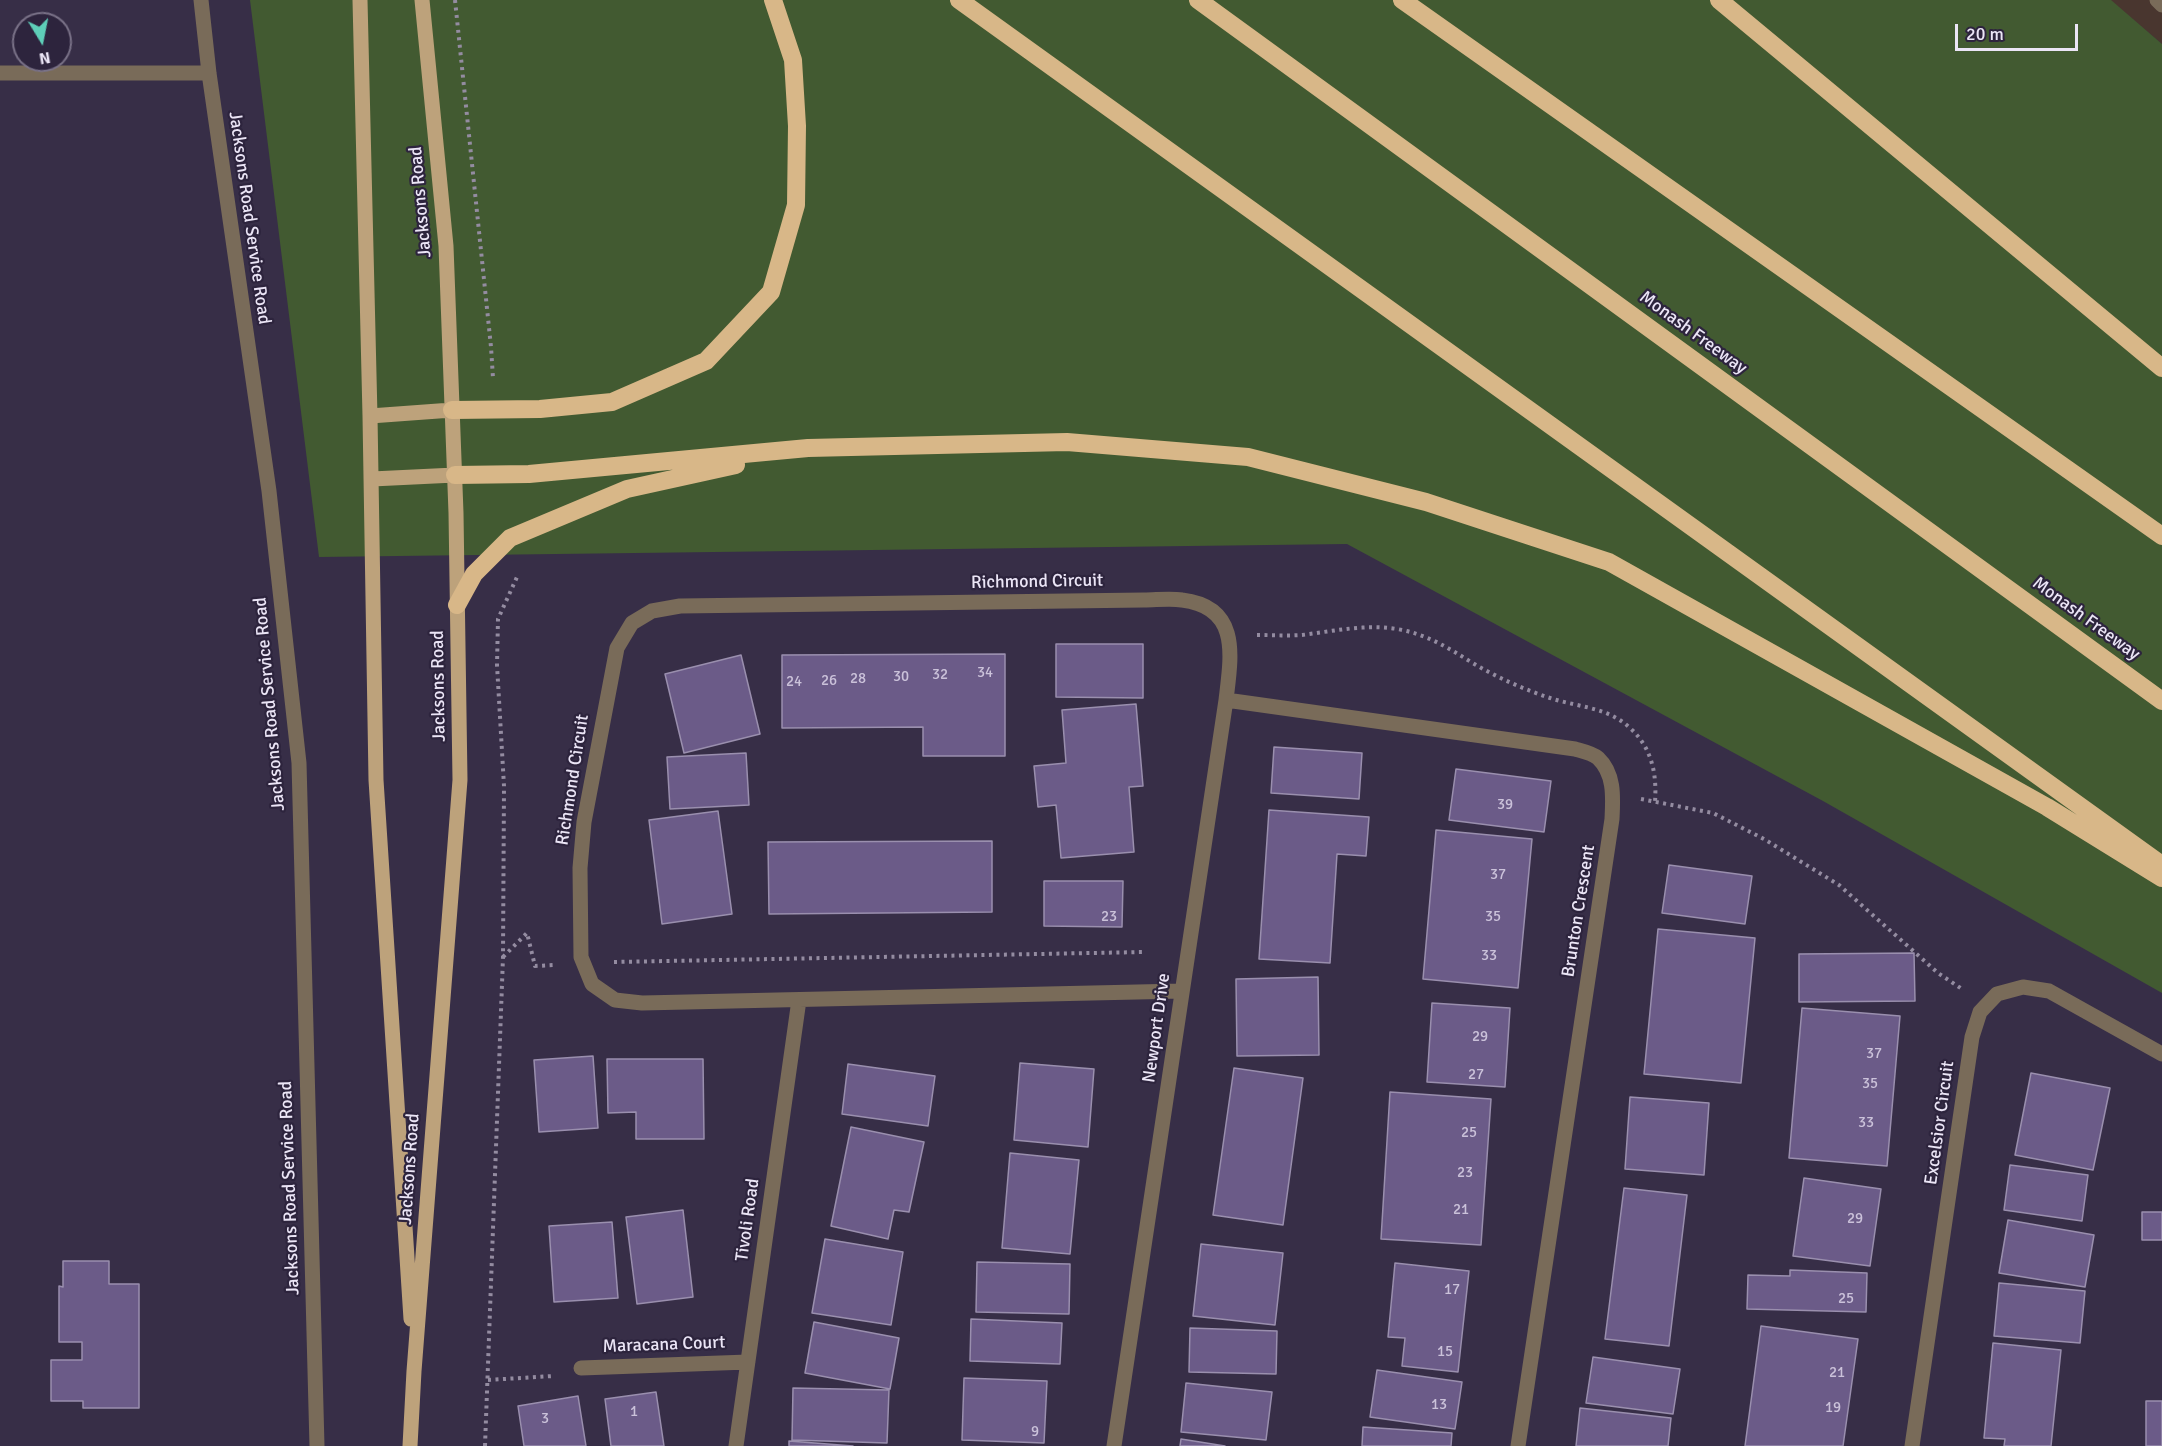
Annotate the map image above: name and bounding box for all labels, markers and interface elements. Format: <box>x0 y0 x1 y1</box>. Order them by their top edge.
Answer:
north arrow <box>12 12 72 72</box>
scale bar <box>1958 12 2081 50</box>
text: 20 m <box>1966 23 2004 45</box>
text: N <box>38 47 52 69</box>
street label: Jacksons Road Service Road <box>223 110 275 326</box>
street label: Jacksons Road <box>405 145 437 259</box>
street label: Monash Freeway <box>1635 287 1751 379</box>
street label: Richmond Circuit <box>971 570 1103 594</box>
street label: Monash Freeway <box>2028 573 2144 665</box>
street label: Jacksons Road Service Road <box>250 596 290 812</box>
street label: Jacksons Road <box>427 630 451 742</box>
house number: 34 <box>977 664 993 682</box>
house number: 32 <box>932 666 948 684</box>
house number: 30 <box>893 668 909 686</box>
house number: 28 <box>850 670 866 688</box>
house number: 26 <box>821 672 837 690</box>
house number: 24 <box>786 673 802 691</box>
street label: Richmond Circuit <box>552 713 594 847</box>
house number: 39 <box>1497 796 1513 814</box>
street label: Brunton Crescent <box>1558 843 1600 979</box>
house number: 37 <box>1490 866 1506 884</box>
house number: 23 <box>1101 908 1117 926</box>
house number: 35 <box>1485 908 1501 926</box>
house number: 33 <box>1481 947 1497 965</box>
street label: Newport Drive <box>1139 972 1175 1084</box>
house number: 29 <box>1472 1028 1488 1046</box>
house number: 37 <box>1866 1045 1882 1063</box>
street label: Excelsior Circuit <box>1921 1060 1959 1186</box>
house number: 27 <box>1468 1066 1484 1084</box>
house number: 35 <box>1862 1075 1878 1093</box>
street label: Jacksons Road Service Road <box>275 1080 305 1296</box>
street label: Jacksons Road <box>395 1113 425 1225</box>
house number: 33 <box>1858 1114 1874 1132</box>
house number: 25 <box>1461 1124 1477 1142</box>
house number: 23 <box>1457 1164 1473 1182</box>
street label: Tivoli Road <box>731 1177 765 1263</box>
house number: 21 <box>1453 1201 1469 1219</box>
house number: 29 <box>1847 1210 1863 1228</box>
house number: 17 <box>1444 1281 1460 1299</box>
house number: 25 <box>1838 1290 1854 1308</box>
street label: Maracana Court <box>602 1332 726 1358</box>
house number: 15 <box>1437 1343 1453 1361</box>
house number: 21 <box>1829 1364 1845 1382</box>
house number: 13 <box>1431 1396 1447 1414</box>
house number: 19 <box>1825 1399 1841 1417</box>
house number: 1 <box>630 1403 638 1421</box>
house number: 3 <box>541 1410 549 1428</box>
house number: 9 <box>1031 1423 1039 1441</box>

